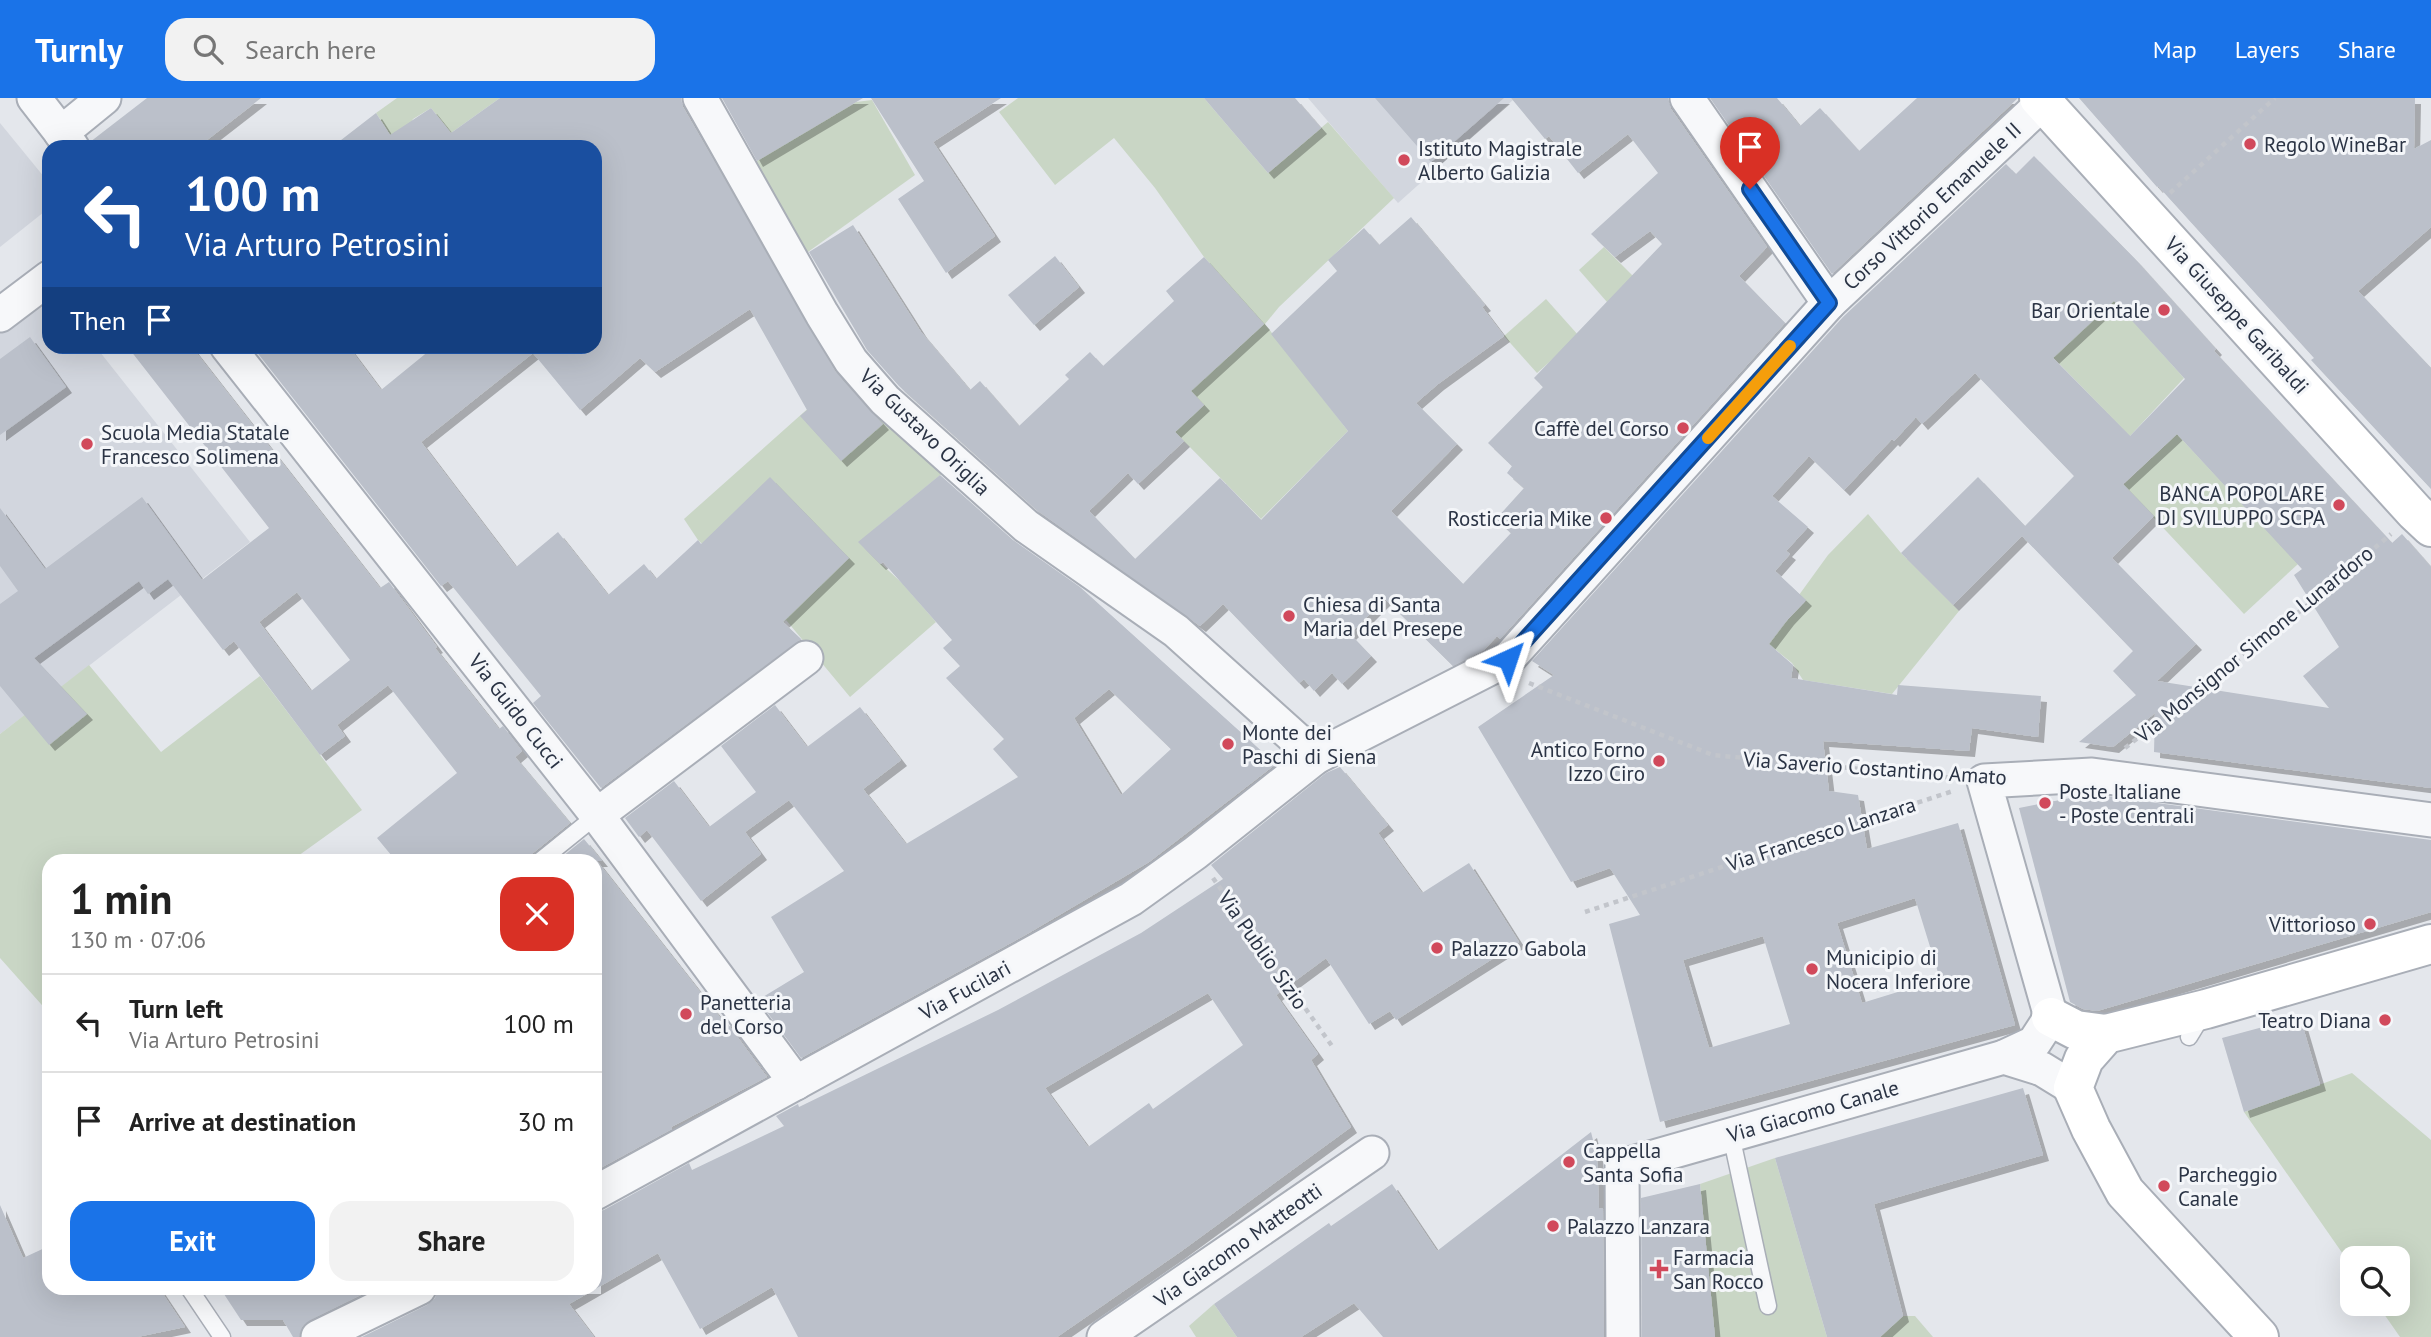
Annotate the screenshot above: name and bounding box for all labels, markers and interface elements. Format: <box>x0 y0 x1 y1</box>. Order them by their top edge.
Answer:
search box <box>165 18 655 81</box>
text: Turnly <box>35 28 123 71</box>
icon: search <box>189 30 227 68</box>
text: Search here <box>245 33 376 66</box>
text: Map <box>2153 34 2197 65</box>
text: Layers <box>2235 34 2300 65</box>
text: Share <box>2338 34 2396 65</box>
street label: Corso Vittorio Emanuele II <box>1837 116 2027 296</box>
pin <box>1720 117 1780 189</box>
icon: arrive <box>1731 128 1769 166</box>
place label: Regolo WineBar <box>2264 131 2406 158</box>
place label: Istituto Magistrale Alberto Galizia <box>1418 135 1582 186</box>
marker: Regolo WineBar <box>2242 136 2258 152</box>
marker: Istituto Magistrale Alberto Galizia <box>1396 152 1412 168</box>
text: 100 m <box>185 161 320 225</box>
icon: left <box>70 168 161 259</box>
text: Via Arturo Petrosini <box>185 223 450 265</box>
street label: Via Giuseppe Garibaldi <box>2158 230 2315 399</box>
place label: Bar Orientale <box>2031 297 2150 324</box>
icon: arrive <box>140 301 178 339</box>
marker: Bar Orientale <box>2156 302 2172 318</box>
text: Then <box>70 304 126 337</box>
street label: Via Gustavo Origlia <box>853 362 996 501</box>
place label: Caffè del Corso <box>1534 415 1669 442</box>
place label: Scuola Media Statale Francesco Solimena <box>101 419 290 470</box>
marker: Caffè del Corso <box>1675 420 1691 436</box>
marker: Scuola Media Statale Francesco Solimena <box>79 436 95 452</box>
place label: BANCA POPOLARE DI SVILUPPO SCPA <box>2157 480 2326 531</box>
marker: BANCA POPOLARE DI SVILUPPO SCPA <box>2331 497 2347 513</box>
place label: Rosticceria Mike <box>1448 505 1592 532</box>
marker: Rosticceria Mike <box>1598 510 1614 526</box>
street label: Via Monsignor Simone Lunardoro <box>2129 539 2379 749</box>
place label: Chiesa di Santa Maria del Presepe <box>1303 591 1463 642</box>
marker: Chiesa di Santa Maria del Presepe <box>1281 608 1297 624</box>
position arrow <box>1471 622 1545 696</box>
street label: Via Guido Cucci <box>462 647 569 774</box>
place label: Monte dei Paschi di Siena <box>1242 719 1376 770</box>
marker: Monte dei Paschi di Siena <box>1220 736 1236 752</box>
place label: Antico Forno Izzo Ciro <box>1531 736 1645 787</box>
street label: Via Saverio Costantino Amato <box>1741 745 2008 791</box>
marker: Antico Forno Izzo Ciro <box>1651 753 1667 769</box>
place label: Poste Italiane - Poste Centrali <box>2059 778 2195 829</box>
street label: Via Francesco Lanzara <box>1722 791 1919 878</box>
marker: Poste Italiane - Poste Centrali <box>2037 795 2053 811</box>
text: 1 min <box>70 871 172 926</box>
button: close <box>500 877 574 951</box>
street label: Via Publio Sizio <box>1212 885 1314 1015</box>
place label: Vittorioso <box>2268 911 2356 938</box>
marker: Vittorioso <box>2362 916 2378 932</box>
text: 130 m · 07:06 <box>70 925 206 954</box>
place label: Palazzo Gabola <box>1451 935 1587 962</box>
marker: Palazzo Gabola <box>1429 940 1445 956</box>
place label: Municipio di Nocera Inferiore <box>1826 944 1971 995</box>
street label: Via Fucilari <box>914 954 1015 1027</box>
marker: Municipio di Nocera Inferiore <box>1804 961 1820 977</box>
place label: Panetteria del Corso <box>700 989 791 1040</box>
text: Turn left <box>129 992 223 1025</box>
icon: left <box>70 1004 108 1042</box>
marker: Panetteria del Corso <box>678 1006 694 1022</box>
text: 100 m <box>503 1007 574 1040</box>
place label: Teatro Diana <box>2258 1007 2371 1034</box>
marker: Teatro Diana <box>2377 1012 2393 1028</box>
text: Via Arturo Petrosini <box>129 1025 320 1054</box>
street label: Via Giacomo Canale <box>1723 1074 1902 1149</box>
icon: arrive <box>70 1102 108 1140</box>
text: Arrive at destination <box>129 1105 356 1138</box>
text: 30 m <box>518 1105 574 1138</box>
place label: Cappella Santa Sofia <box>1583 1137 1683 1188</box>
marker: Cappella Santa Sofia <box>1561 1154 1577 1170</box>
place label: Parcheggio Canale <box>2178 1161 2277 1212</box>
street label: Via Giacomo Matteotti <box>1148 1177 1327 1314</box>
marker: Parcheggio Canale <box>2156 1178 2172 1194</box>
button: Exit <box>70 1201 315 1281</box>
button: Share <box>329 1201 574 1281</box>
place label: Palazzo Lanzara <box>1567 1213 1710 1240</box>
marker: Palazzo Lanzara <box>1545 1218 1561 1234</box>
place label: Farmacia San Rocco <box>1673 1244 1764 1295</box>
map controls <box>2340 1246 2410 1316</box>
button: search <box>2340 1246 2410 1316</box>
marker: Farmacia San Rocco <box>1651 1261 1667 1277</box>

